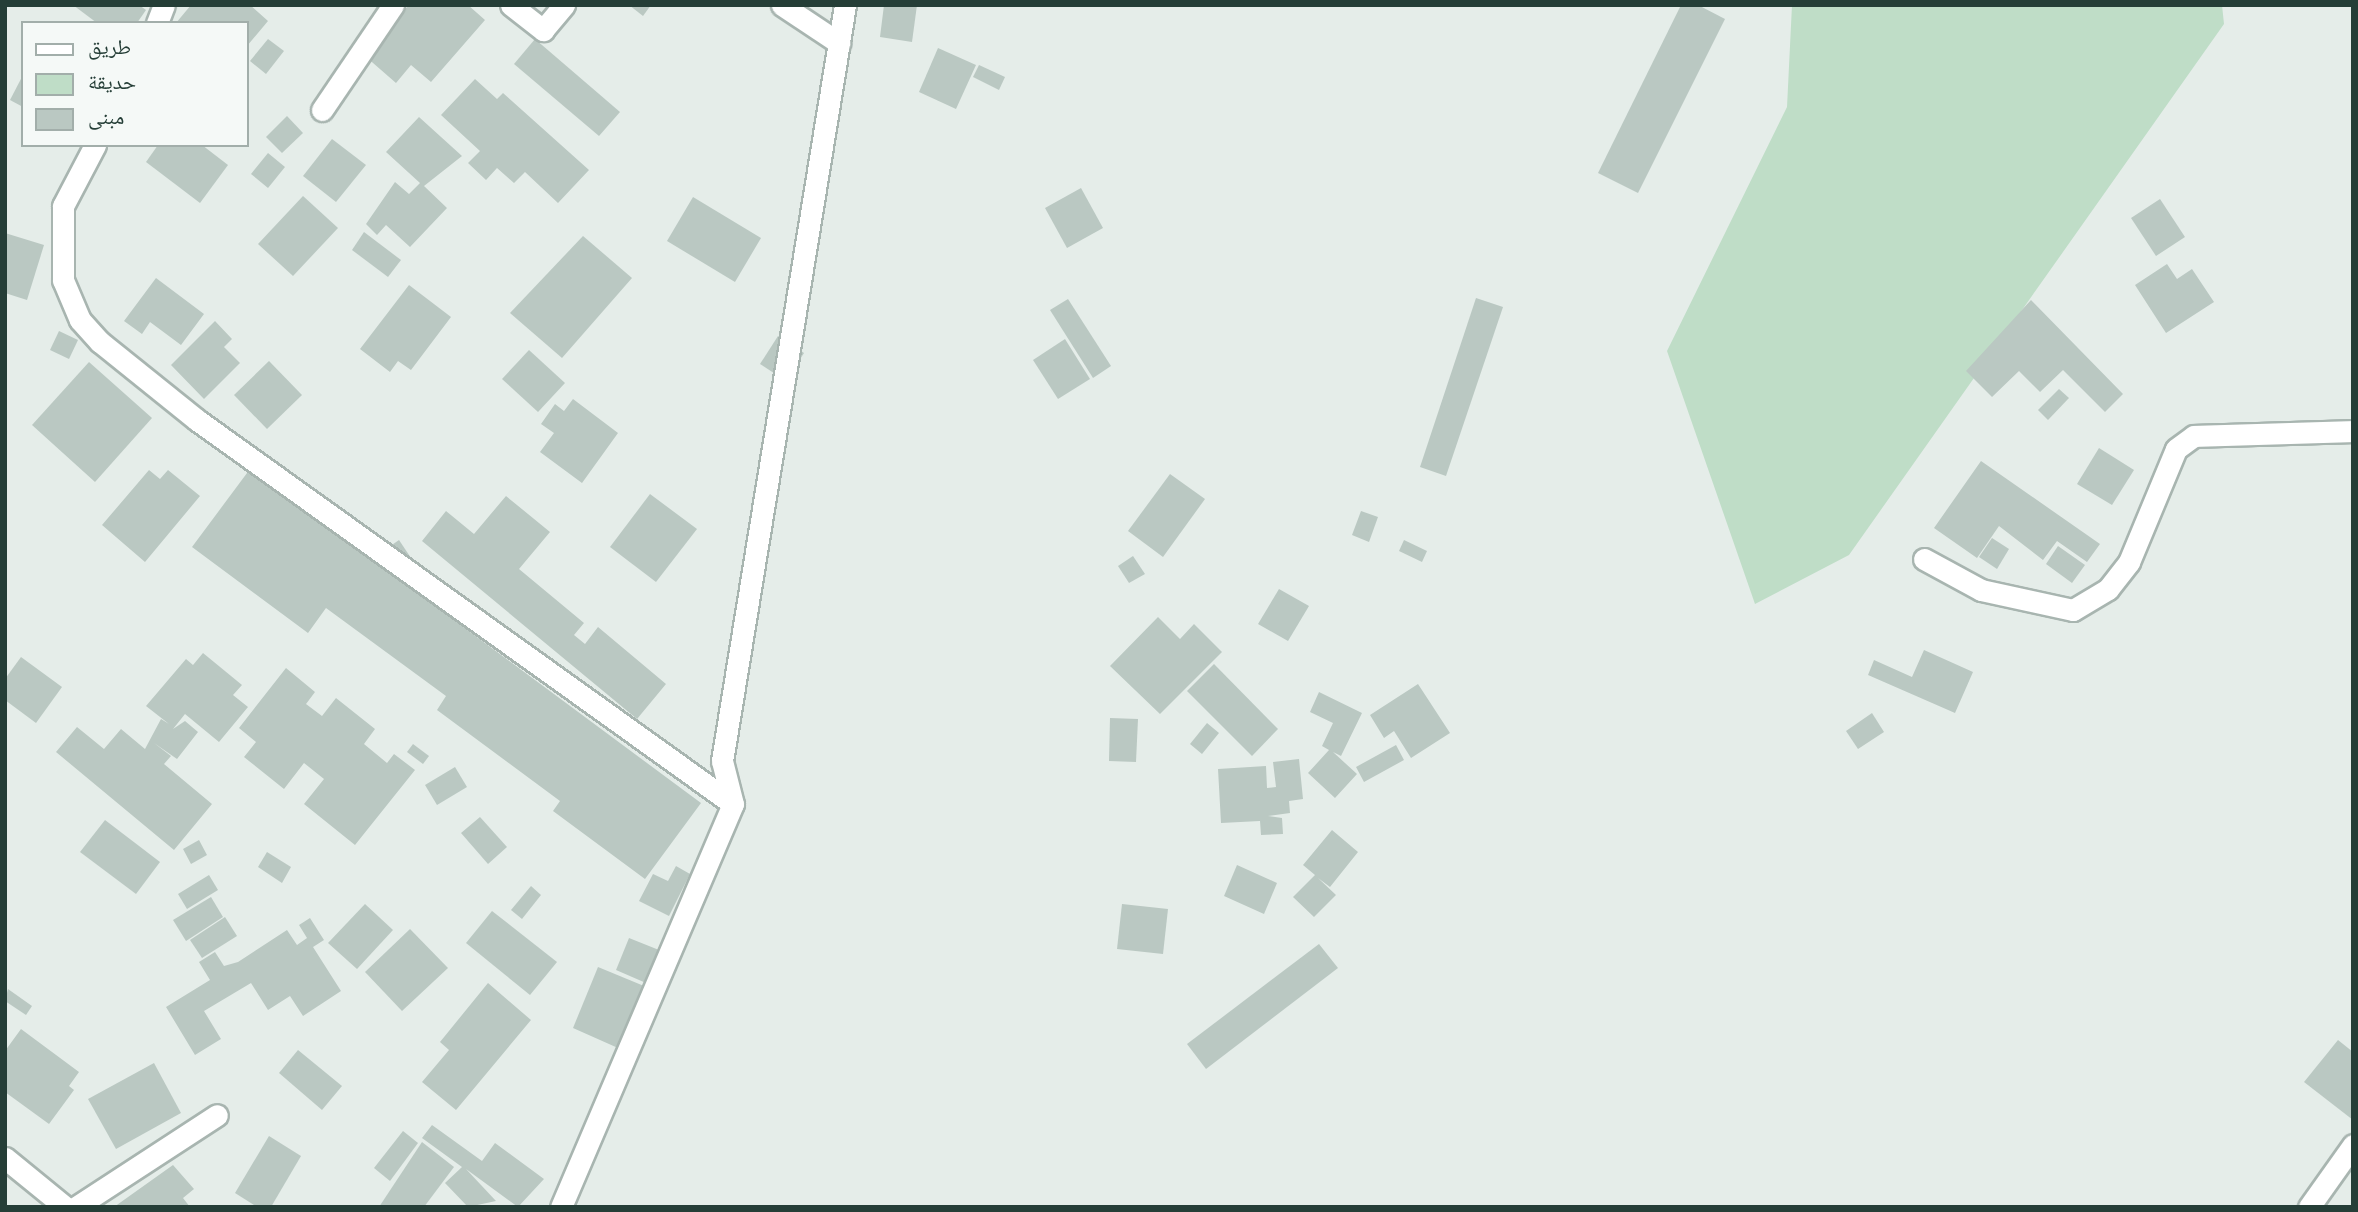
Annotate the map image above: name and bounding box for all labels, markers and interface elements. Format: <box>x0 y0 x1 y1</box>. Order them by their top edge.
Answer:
legend <box>21 21 248 147</box>
text: طريق <box>88 35 131 60</box>
text: حديقة <box>88 70 136 95</box>
text: مبنى <box>88 105 124 130</box>

